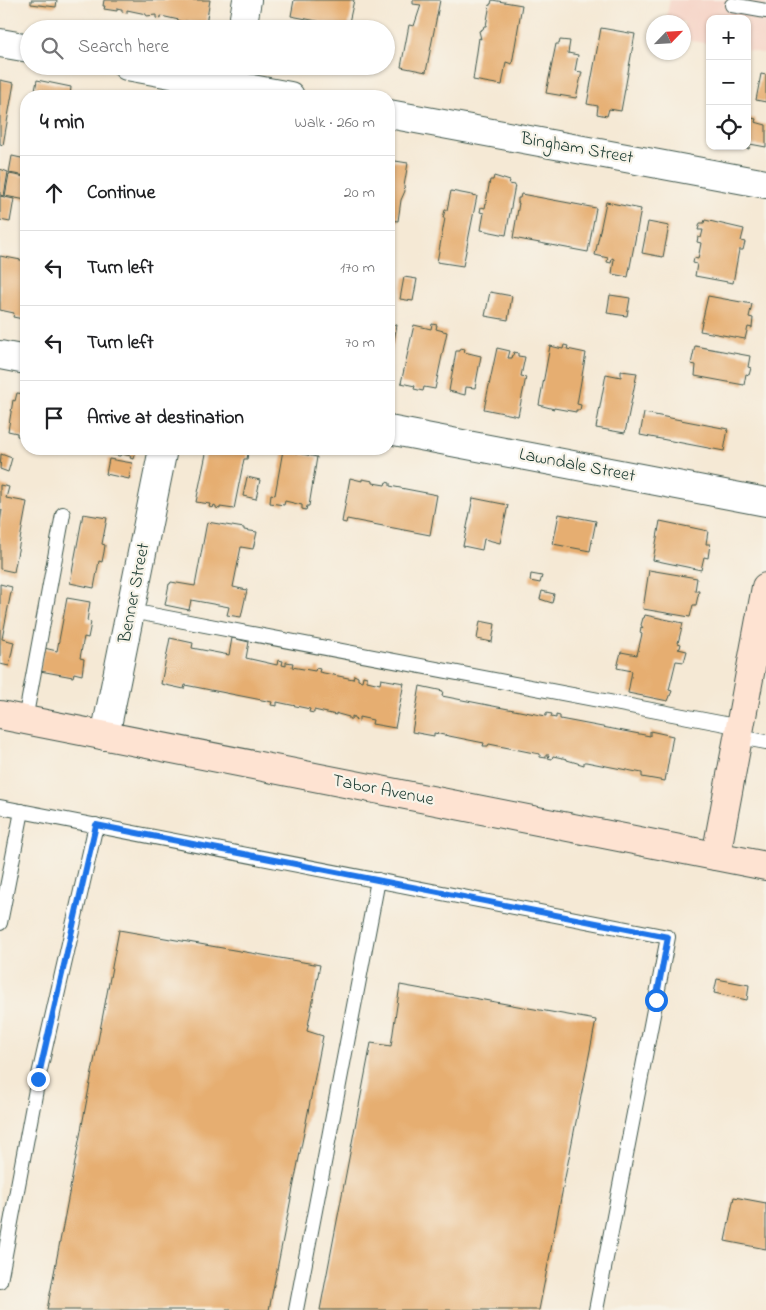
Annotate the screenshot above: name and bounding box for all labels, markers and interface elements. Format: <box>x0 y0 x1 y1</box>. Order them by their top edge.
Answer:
north arrow <box>646 15 691 60</box>
map controls <box>706 15 751 150</box>
button: + <box>706 15 751 60</box>
search box <box>20 20 395 75</box>
icon: search <box>38 34 66 62</box>
text: Search here <box>78 34 169 61</box>
button: − <box>706 60 751 105</box>
button: locate <box>706 105 751 150</box>
text: 4 min <box>40 108 84 138</box>
text: Walk · 260 m <box>295 111 375 135</box>
street label: Bingham Street <box>518 126 635 173</box>
icon: ahead <box>40 179 68 207</box>
text: Continue <box>87 180 155 207</box>
text: 20 m <box>344 181 375 205</box>
icon: left <box>40 254 68 282</box>
text: Turn left <box>87 255 154 282</box>
text: 170 m <box>340 256 375 280</box>
icon: left <box>40 329 68 357</box>
text: Turn left <box>87 330 154 357</box>
text: 70 m <box>345 331 375 355</box>
icon: arrive <box>40 404 68 432</box>
text: Arrive at destination <box>87 405 244 432</box>
street label: Lawndale Street <box>517 442 637 490</box>
street label: Benner Street <box>112 541 157 646</box>
street label: Tabor Avenue <box>330 768 437 814</box>
route start <box>645 989 668 1012</box>
route end <box>27 1068 50 1091</box>

